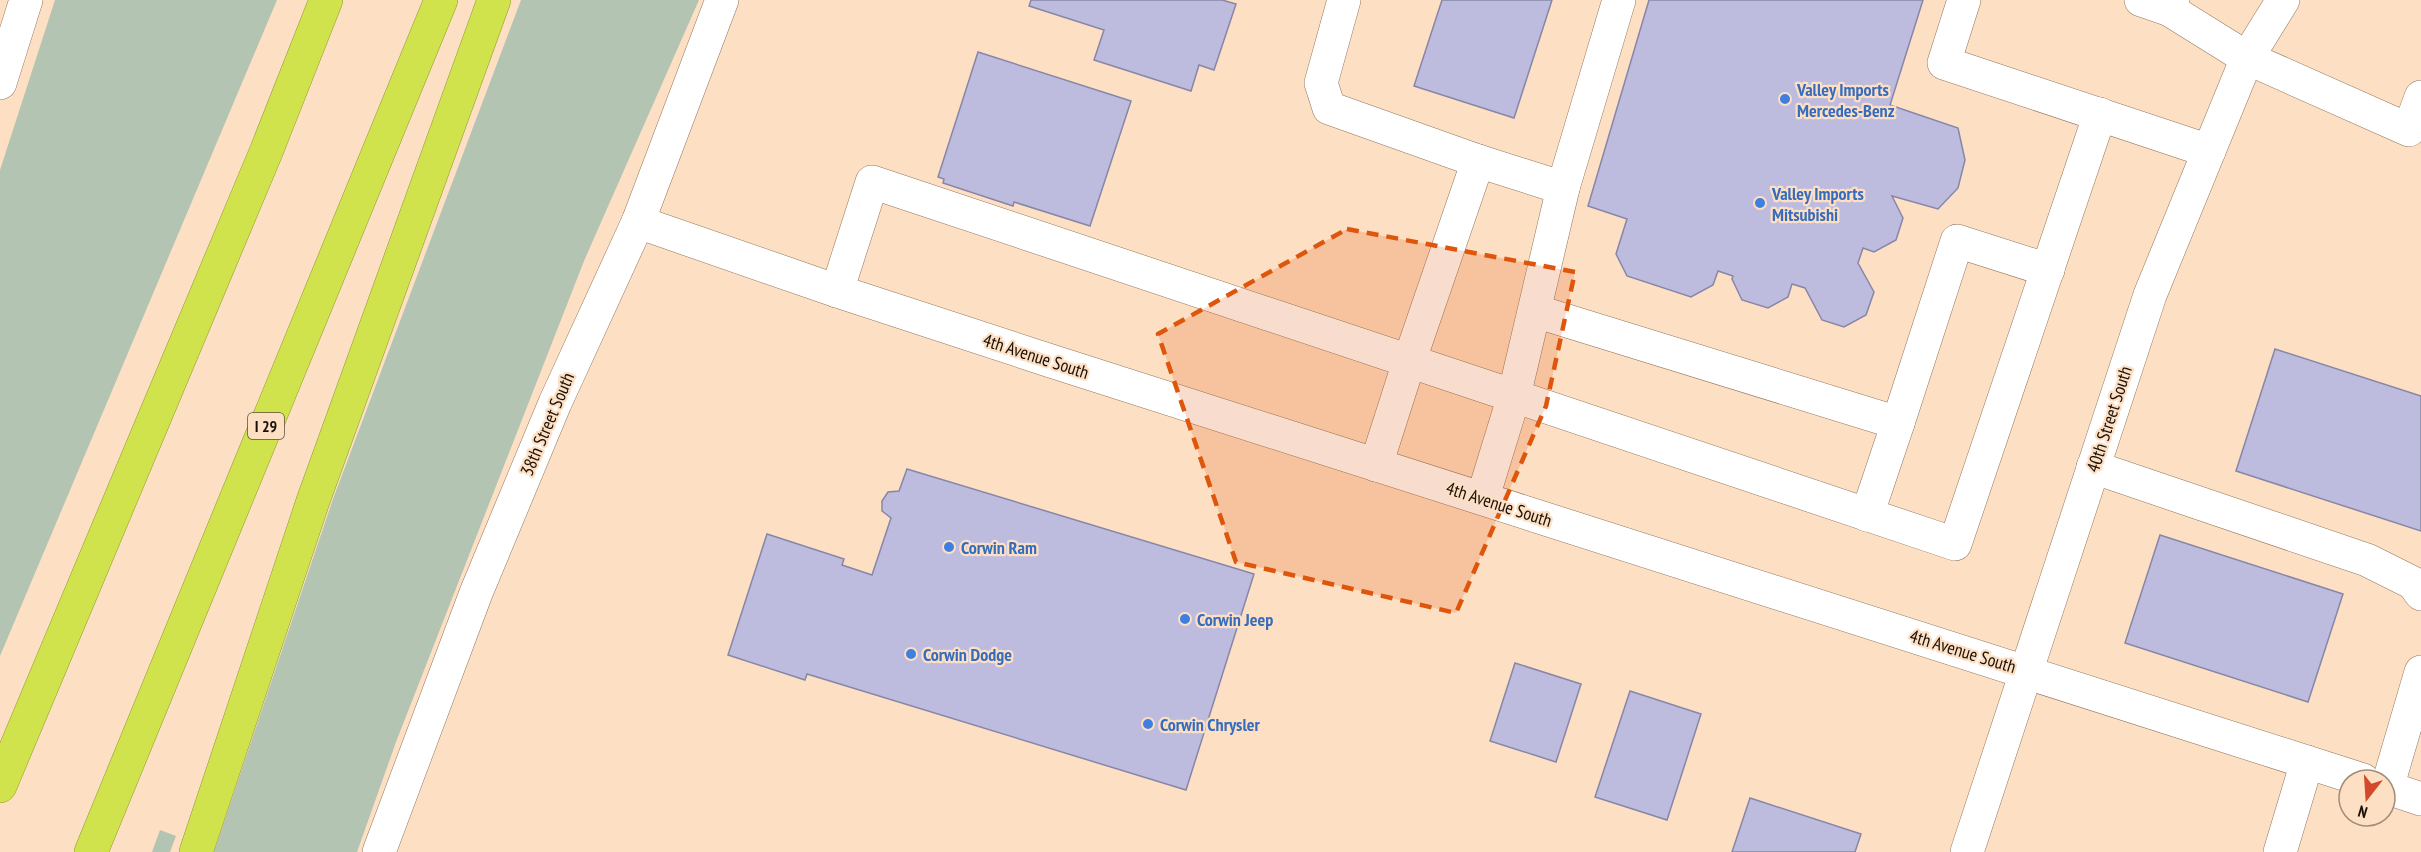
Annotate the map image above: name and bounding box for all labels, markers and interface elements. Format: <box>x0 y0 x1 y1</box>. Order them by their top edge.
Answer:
place label: Valley Imports Mercedes-Benz <box>1796 78 1895 122</box>
marker: Valley Imports Mercedes-Benz <box>1778 92 1792 106</box>
place label: Valley Imports Mitsubishi <box>1771 182 1864 226</box>
marker: Valley Imports Mitsubishi <box>1753 196 1767 210</box>
street label: 4th Avenue South <box>980 328 1092 384</box>
street label: 40th Street South <box>2081 363 2137 475</box>
street label: 38th Street South <box>515 369 579 479</box>
road number: I 29 <box>248 413 284 439</box>
street label: 4th Avenue South <box>1443 476 1555 532</box>
place label: Corwin Ram <box>961 536 1037 559</box>
marker: Corwin Ram <box>942 540 956 554</box>
place label: Corwin Jeep <box>1197 608 1273 631</box>
marker: Corwin Jeep <box>1178 612 1192 626</box>
street label: 4th Avenue South <box>1907 624 2019 678</box>
place label: Corwin Dodge <box>923 643 1012 666</box>
marker: Corwin Dodge <box>904 647 918 661</box>
place label: Corwin Chrysler <box>1160 713 1260 736</box>
marker: Corwin Chrysler <box>1141 717 1155 731</box>
north arrow <box>2337 768 2397 828</box>
text: N <box>2356 802 2370 823</box>

